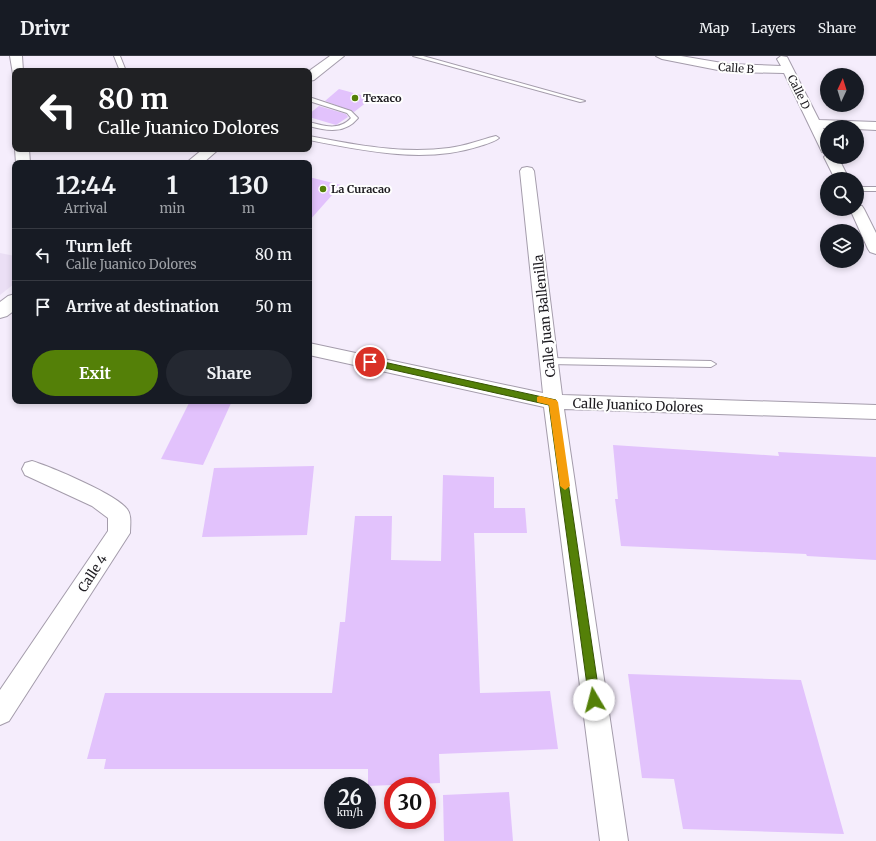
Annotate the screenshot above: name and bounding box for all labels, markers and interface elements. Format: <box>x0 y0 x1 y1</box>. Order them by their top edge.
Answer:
text: Drivr <box>20 16 70 40</box>
text: Map <box>699 19 729 37</box>
text: Layers <box>751 19 796 37</box>
text: Share <box>818 19 856 37</box>
street label: Calle B <box>718 60 755 76</box>
north arrow <box>820 68 864 112</box>
map controls <box>820 68 864 268</box>
street label: Calle D <box>785 72 813 112</box>
text: 80 m <box>98 81 169 117</box>
icon: left <box>32 84 84 136</box>
place label: Texaco <box>363 91 402 105</box>
marker: Texaco <box>350 93 360 103</box>
text: Calle Juanico Dolores <box>98 116 279 139</box>
button: sound <box>820 120 864 164</box>
text: 12:44 <box>55 170 116 201</box>
text: 1 <box>167 170 178 201</box>
text: 130 <box>229 170 269 201</box>
button: search <box>820 172 864 216</box>
place label: La Curacao <box>331 182 391 196</box>
marker: La Curacao <box>318 184 328 194</box>
text: Arrival <box>64 200 107 217</box>
text: min <box>159 200 185 217</box>
text: m <box>242 200 255 217</box>
button: layers <box>820 224 864 268</box>
text: Turn left <box>66 237 132 256</box>
icon: left <box>32 244 54 266</box>
text: 80 m <box>255 245 292 264</box>
street label: Calle Juan Ballenilla <box>530 254 559 378</box>
text: Calle Juanico Dolores <box>66 256 197 273</box>
icon: arrive <box>32 296 54 318</box>
text: Arrive at destination <box>66 297 219 316</box>
text: 50 m <box>255 297 292 316</box>
pin <box>353 345 387 379</box>
button: Exit <box>32 350 158 396</box>
button: Share <box>166 350 292 396</box>
icon: arrive <box>359 351 381 373</box>
street label: Calle Juanico Dolores <box>572 395 704 416</box>
street label: Calle 4 <box>74 551 111 595</box>
position arrow <box>573 679 615 721</box>
speed limit sign: 30 <box>384 777 436 829</box>
text: 26 <box>338 785 362 810</box>
text: km/h <box>337 806 363 819</box>

